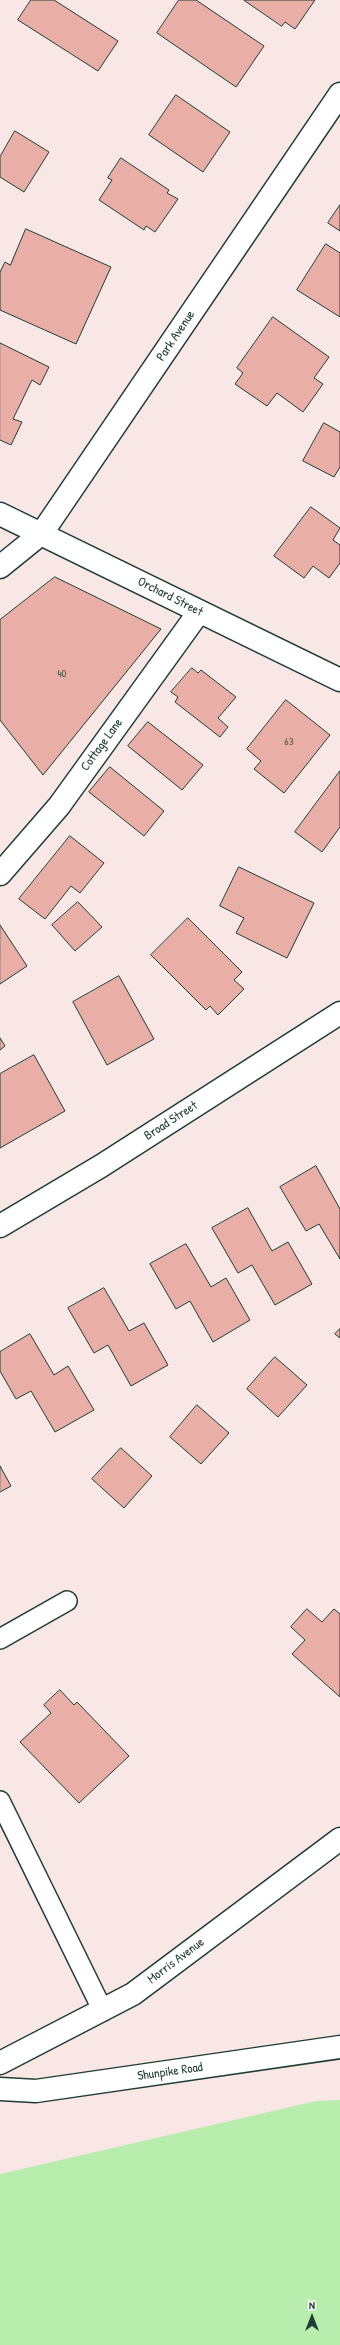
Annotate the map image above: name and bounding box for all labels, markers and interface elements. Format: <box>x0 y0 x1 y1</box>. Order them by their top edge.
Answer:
street label: Park Avenue <box>153 308 199 364</box>
street label: Orchard Street <box>135 574 205 620</box>
house number: 40 <box>57 667 67 681</box>
street label: Cottage Lane <box>78 716 126 774</box>
house number: 63 <box>284 735 294 749</box>
street label: Broad Street <box>141 1098 201 1144</box>
street label: Morris Avenue <box>145 1935 207 1987</box>
street label: Shunpike Road <box>136 2060 204 2084</box>
north arrow <box>292 2297 332 2337</box>
text: N <box>309 2298 315 2312</box>

